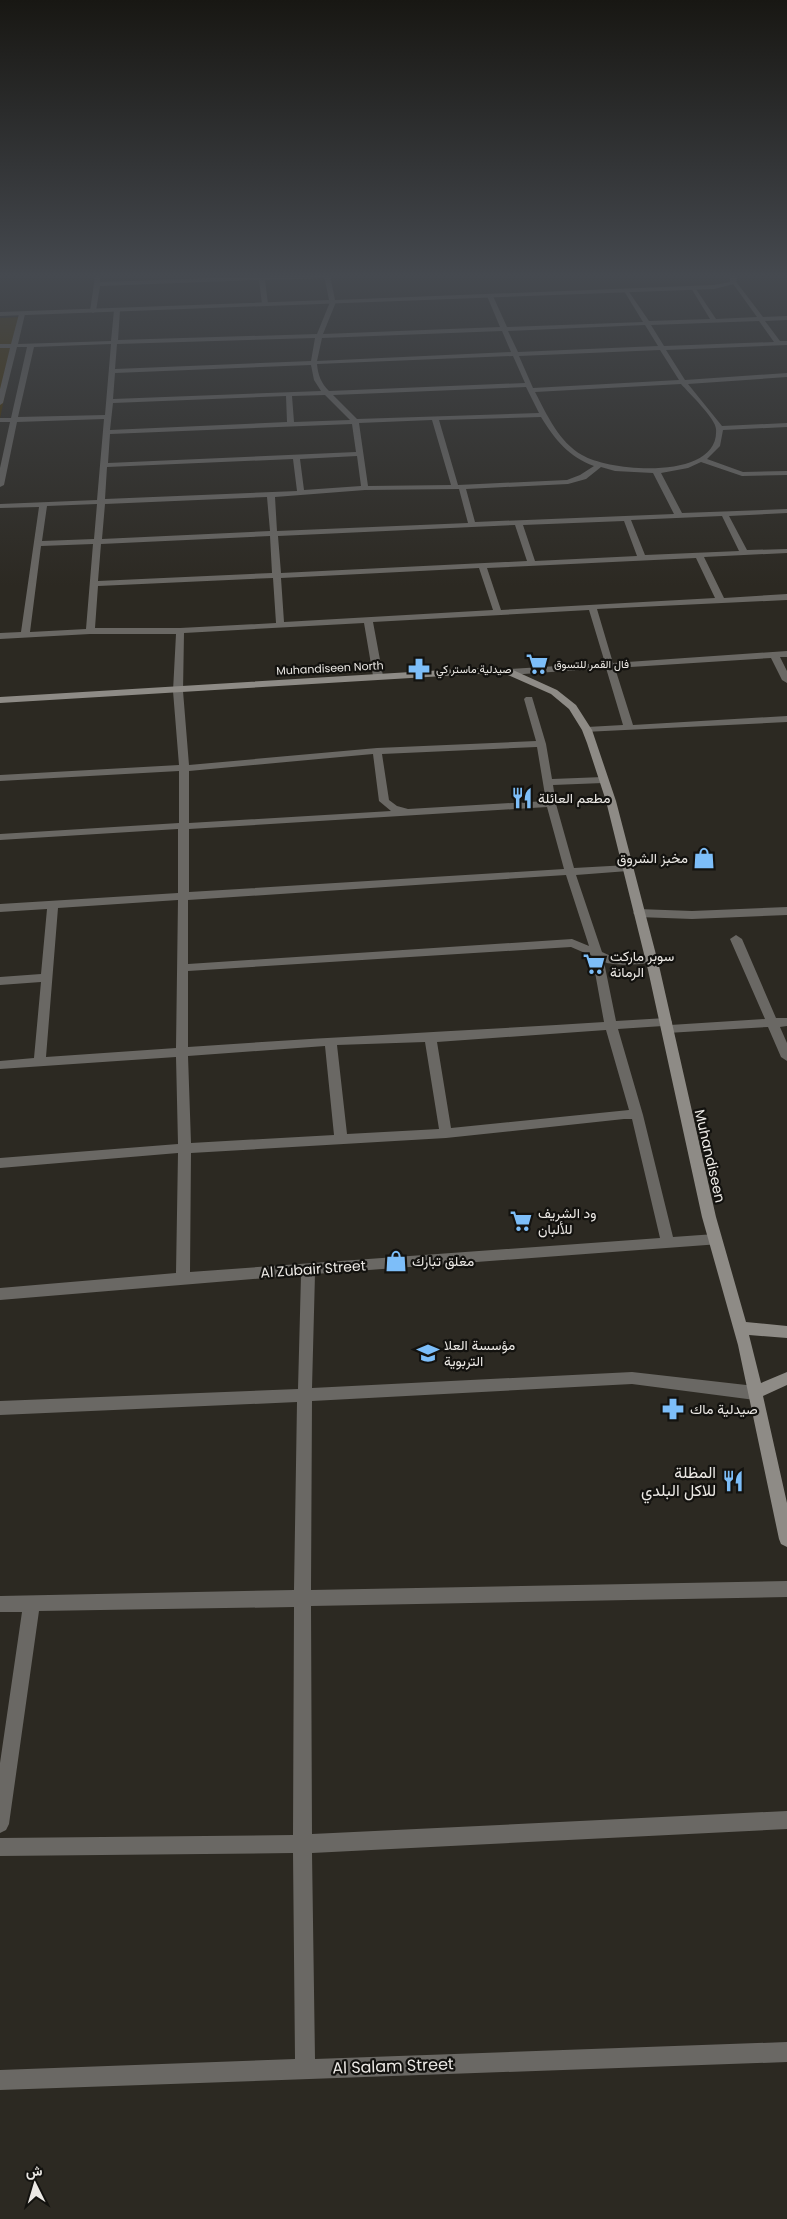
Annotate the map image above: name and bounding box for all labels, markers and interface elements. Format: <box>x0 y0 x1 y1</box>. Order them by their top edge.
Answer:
supermarket icon: فال القمر للتسوق <box>524 651 550 677</box>
pharmacy icon: صيدلية ماستر كي <box>406 656 432 682</box>
place label: فال القمر للتسوق <box>554 656 629 672</box>
street label: Muhandiseen North <box>276 657 384 679</box>
place label: صيدلية ماستر كي <box>436 661 511 679</box>
restaurant icon: مطعم العائلة <box>509 785 535 811</box>
place label: مطعم العائلة <box>538 788 611 808</box>
shop icon: مخبز الشروق <box>691 845 717 871</box>
place label: مخبز الشروق <box>617 848 688 868</box>
place label: سوبر ماركت الرمانة <box>610 946 674 982</box>
supermarket icon: سوبر ماركت الرمانة <box>581 951 607 977</box>
street label: Muhandiseen <box>690 1107 730 1205</box>
place label: ود الشريف للألبان <box>538 1203 597 1239</box>
supermarket icon: ود الشريف للألبان <box>508 1208 534 1234</box>
shop icon: مغلق تبارك <box>383 1248 409 1274</box>
place label: مغلق تبارك <box>412 1251 474 1271</box>
street label: Al Zubair Street <box>260 1255 366 1283</box>
place label: مؤسسة العلا التربوية <box>444 1335 515 1371</box>
school or university icon: مؤسسة العلا التربوية <box>415 1340 441 1366</box>
pharmacy icon: صيدلية ماك <box>660 1396 686 1422</box>
place label: صيدلية ماك <box>690 1399 758 1419</box>
place label: المظلة للاكل البلدي <box>641 1461 716 1504</box>
restaurant icon: المظلة للاكل البلدي <box>720 1468 746 1494</box>
street label: Al Salam Street <box>332 2052 454 2080</box>
north arrow <box>10 2159 60 2209</box>
text: ش <box>25 2160 43 2182</box>

